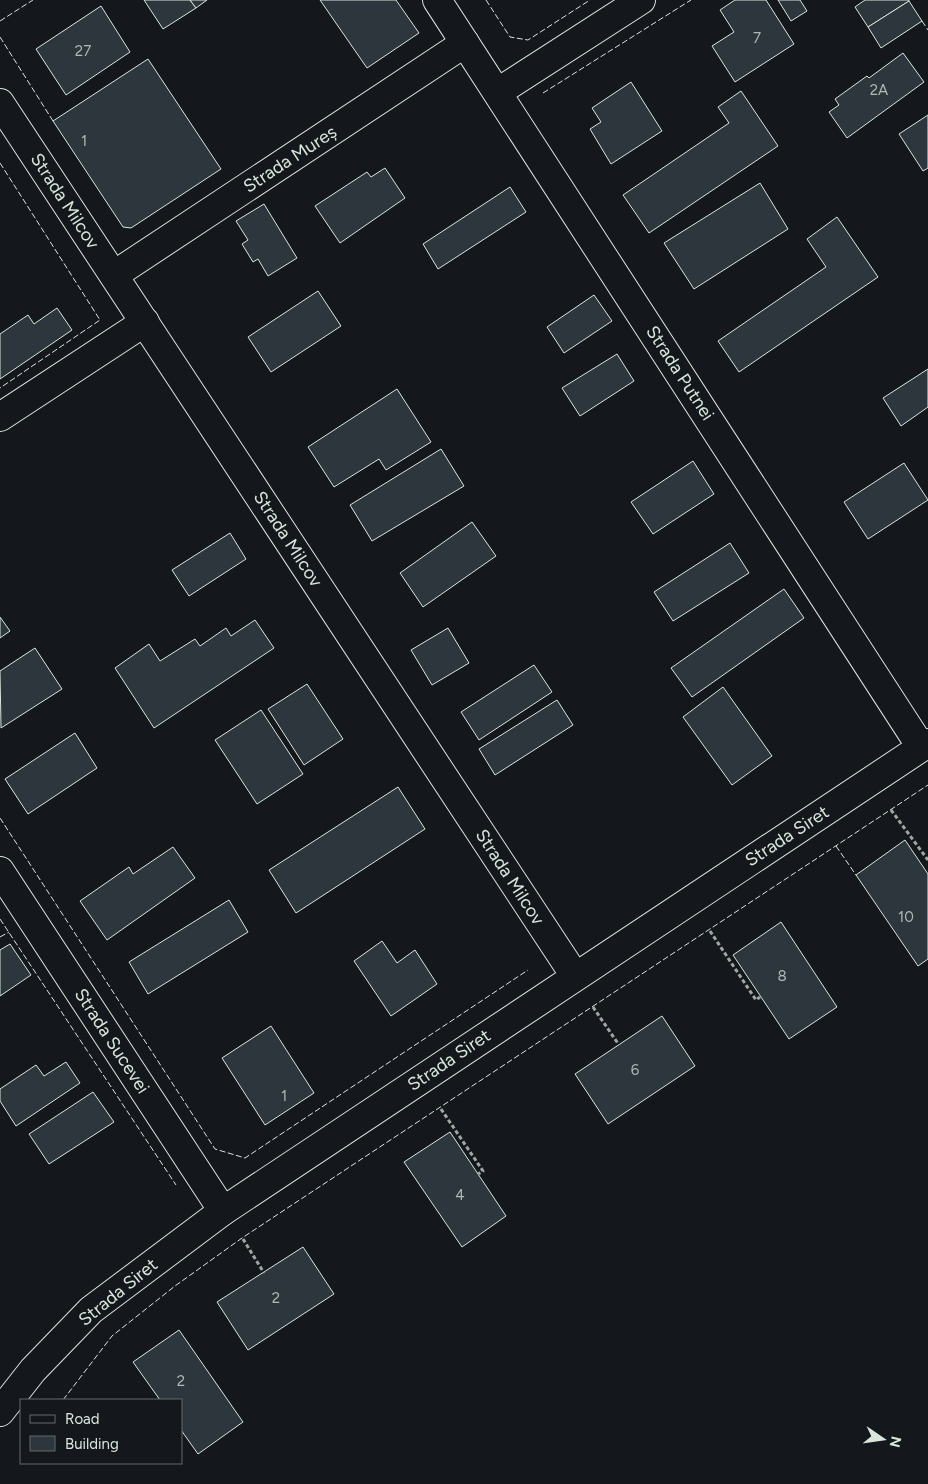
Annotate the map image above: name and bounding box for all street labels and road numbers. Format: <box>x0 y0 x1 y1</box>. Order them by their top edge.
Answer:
street label: Strada Mureș <box>239 121 341 197</box>
street label: Strada Milcov <box>26 149 105 254</box>
street label: Strada Putnei <box>641 321 719 425</box>
street label: Strada Milcov <box>249 487 328 592</box>
street label: Strada Siret <box>741 801 833 871</box>
street label: Strada Milcov <box>471 825 550 930</box>
street label: Strada Sucevei <box>70 984 154 1098</box>
street label: Strada Siret <box>403 1024 495 1096</box>
street label: Strada Siret <box>74 1253 162 1331</box>

